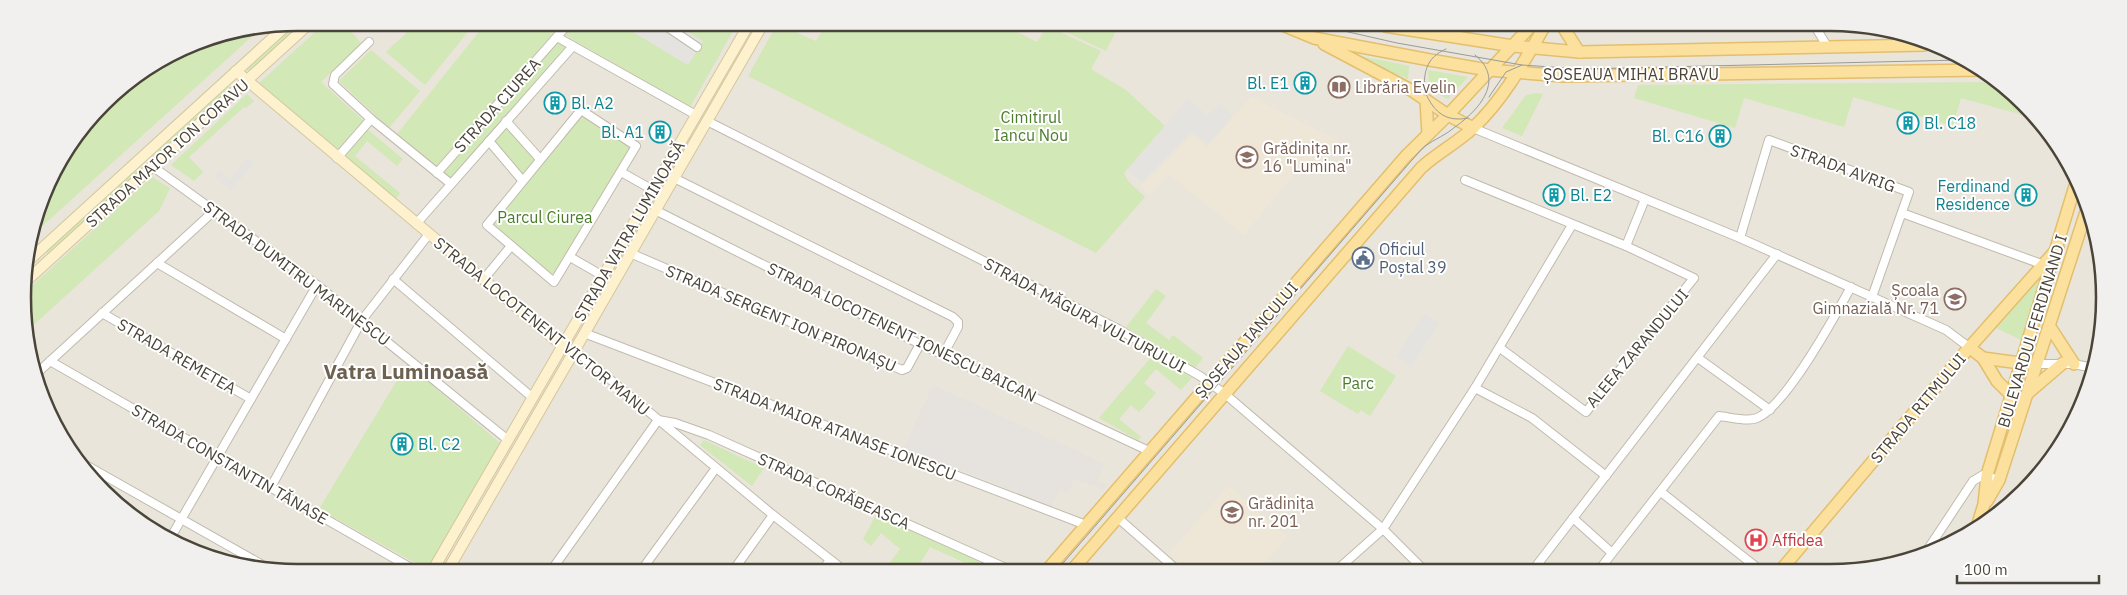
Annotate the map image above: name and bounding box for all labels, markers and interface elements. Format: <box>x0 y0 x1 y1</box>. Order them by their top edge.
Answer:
street label: STRADA CIUREA <box>449 54 545 156</box>
street label: ȘOSEAUA MIHAI BRAVU <box>1543 64 1719 84</box>
building icon: Bl. E1 <box>1293 71 1317 95</box>
place label: Bl. E1 <box>1247 73 1289 93</box>
street label: STRADA MAIOR ION CORAVU <box>81 74 253 232</box>
library icon: Librăria Evelin <box>1327 75 1351 99</box>
place label: Librăria Evelin <box>1355 77 1456 97</box>
building icon: Bl. A2 <box>543 91 567 115</box>
place label: Bl. A2 <box>571 93 614 113</box>
park label: Cimitirul Iancu Nou <box>994 107 1068 145</box>
building icon: Bl. C18 <box>1896 111 1920 135</box>
place label: Bl. C18 <box>1924 113 1976 133</box>
building icon: Bl. A1 <box>648 120 672 144</box>
place label: Bl. A1 <box>601 122 644 142</box>
building icon: Bl. C16 <box>1708 124 1732 148</box>
place label: Bl. C16 <box>1652 126 1704 146</box>
street label: STRADA VATRA LUMINOASĂ <box>569 137 689 325</box>
place label: Grădinița nr. 16 "Lumina" <box>1263 138 1352 176</box>
street label: STRADA AVRIG <box>1788 140 1898 196</box>
school or university icon: Grădinița nr. 16 "Lumina" <box>1235 145 1259 169</box>
place label: Ferdinand Residence <box>1936 176 2010 214</box>
building icon: Bl. E2 <box>1542 183 1566 207</box>
building icon: Ferdinand Residence <box>2014 183 2038 207</box>
place label: Bl. E2 <box>1570 185 1612 205</box>
street label: STRADA DUMITRU MARINESCU <box>200 196 394 350</box>
park label: Parcul Ciurea <box>497 207 593 227</box>
street label: BULEVARDUL FERDINAND I <box>1993 232 2071 430</box>
street label: STRADA LOCOTENENT VICTOR MANU <box>430 233 654 419</box>
place label: Oficiul Poștal 39 <box>1379 239 1447 277</box>
public building icon: Oficiul Poștal 39 <box>1351 246 1375 270</box>
street label: STRADA MĂGURA VULTURULUI <box>981 253 1189 377</box>
street label: STRADA LOCOTENENT IONESCU BAICAN <box>764 258 1040 406</box>
street label: STRADA SERGENT ION PIRONAȘU <box>663 260 899 376</box>
street label: ȘOSEAUA IANCULUI <box>1190 278 1302 402</box>
place label: Școala Gimnazială Nr. 71 <box>1812 280 1939 318</box>
street label: ALEEA ZARANDULUI <box>1582 285 1692 411</box>
school or university icon: Școala Gimnazială Nr. 71 <box>1943 287 1967 311</box>
street label: STRADA REMETEA <box>114 314 240 398</box>
street label: STRADA RITMULUI <box>1866 349 1970 467</box>
district label: Vatra Luminoasă <box>324 357 489 385</box>
street label: STRADA MAIOR ATANASE IONESCU <box>711 373 959 485</box>
park label: Parc <box>1342 373 1374 393</box>
street label: STRADA CONSTANTIN TĂNASE <box>128 399 332 529</box>
building icon: Bl. C2 <box>390 432 414 456</box>
place label: Bl. C2 <box>418 434 461 454</box>
street label: STRADA CORĂBEASCA <box>755 448 913 534</box>
place label: Grădinița nr. 201 <box>1248 493 1314 531</box>
school or university icon: Grădinița nr. 201 <box>1220 500 1244 524</box>
hospital icon: Affidea <box>1744 528 1768 552</box>
place label: Affidea <box>1772 530 1824 550</box>
scale bar <box>1957 552 2100 584</box>
text: 100 m <box>1964 560 2008 579</box>

